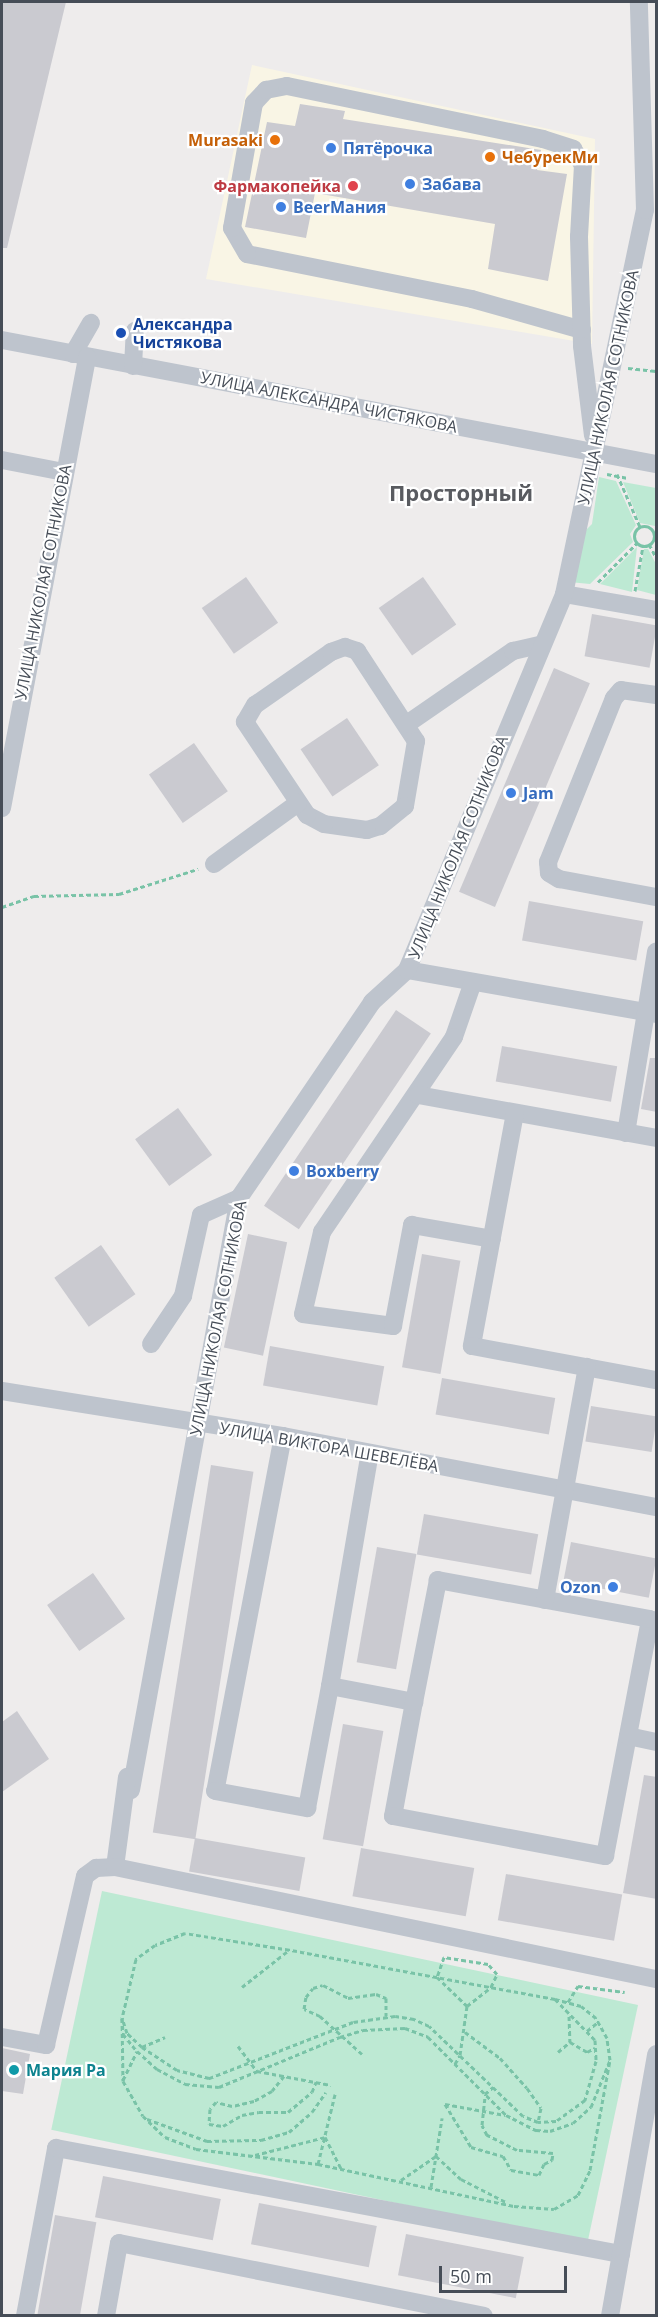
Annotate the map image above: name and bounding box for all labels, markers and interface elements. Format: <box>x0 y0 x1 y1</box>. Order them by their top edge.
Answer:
place label: Murasaki <box>188 130 263 150</box>
marker: Murasaki <box>268 133 282 147</box>
place label: Пятёрочка <box>343 138 433 158</box>
marker: Пятёрочка <box>324 141 338 155</box>
place label: ЧебурекМи <box>502 147 598 167</box>
marker: ЧебурекМи <box>483 150 497 164</box>
place label: Забава <box>422 174 481 194</box>
place label: Фармакопейка <box>213 176 341 196</box>
marker: Забава <box>403 177 417 191</box>
marker: Фармакопейка <box>346 179 360 193</box>
place label: BeerМания <box>293 197 386 217</box>
marker: BeerМания <box>274 200 288 214</box>
street label: УЛИЦА НИКОЛАЯ СОТНИКОВА <box>574 268 642 506</box>
place label: Александра Чистякова <box>133 314 233 352</box>
marker: Александра Чистякова <box>114 326 128 340</box>
street label: УЛИЦА АЛЕКСАНДРА ЧИСТЯКОВА <box>199 368 459 436</box>
street label: УЛИЦА НИКОЛАЯ СОТНИКОВА <box>11 463 75 701</box>
district label: Просторный <box>389 480 533 506</box>
street label: УЛИЦА НИКОЛАЯ СОТНИКОВА <box>404 733 512 961</box>
place label: Jam <box>523 783 554 803</box>
marker: Jam <box>504 786 518 800</box>
place label: Boxberry <box>306 1161 379 1181</box>
marker: Boxberry <box>287 1164 301 1178</box>
street label: УЛИЦА НИКОЛАЯ СОТНИКОВА <box>186 1199 250 1437</box>
street label: УЛИЦА ВИКТОРА ШЕВЕЛЁВА <box>218 1418 440 1476</box>
place label: Ozon <box>560 1577 601 1597</box>
marker: Ozon <box>606 1580 620 1594</box>
place label: Мария Ра <box>26 2060 106 2080</box>
marker: Мария Ра <box>7 2063 21 2077</box>
scale bar <box>442 2254 570 2292</box>
text: 50 m <box>450 2264 492 2288</box>

